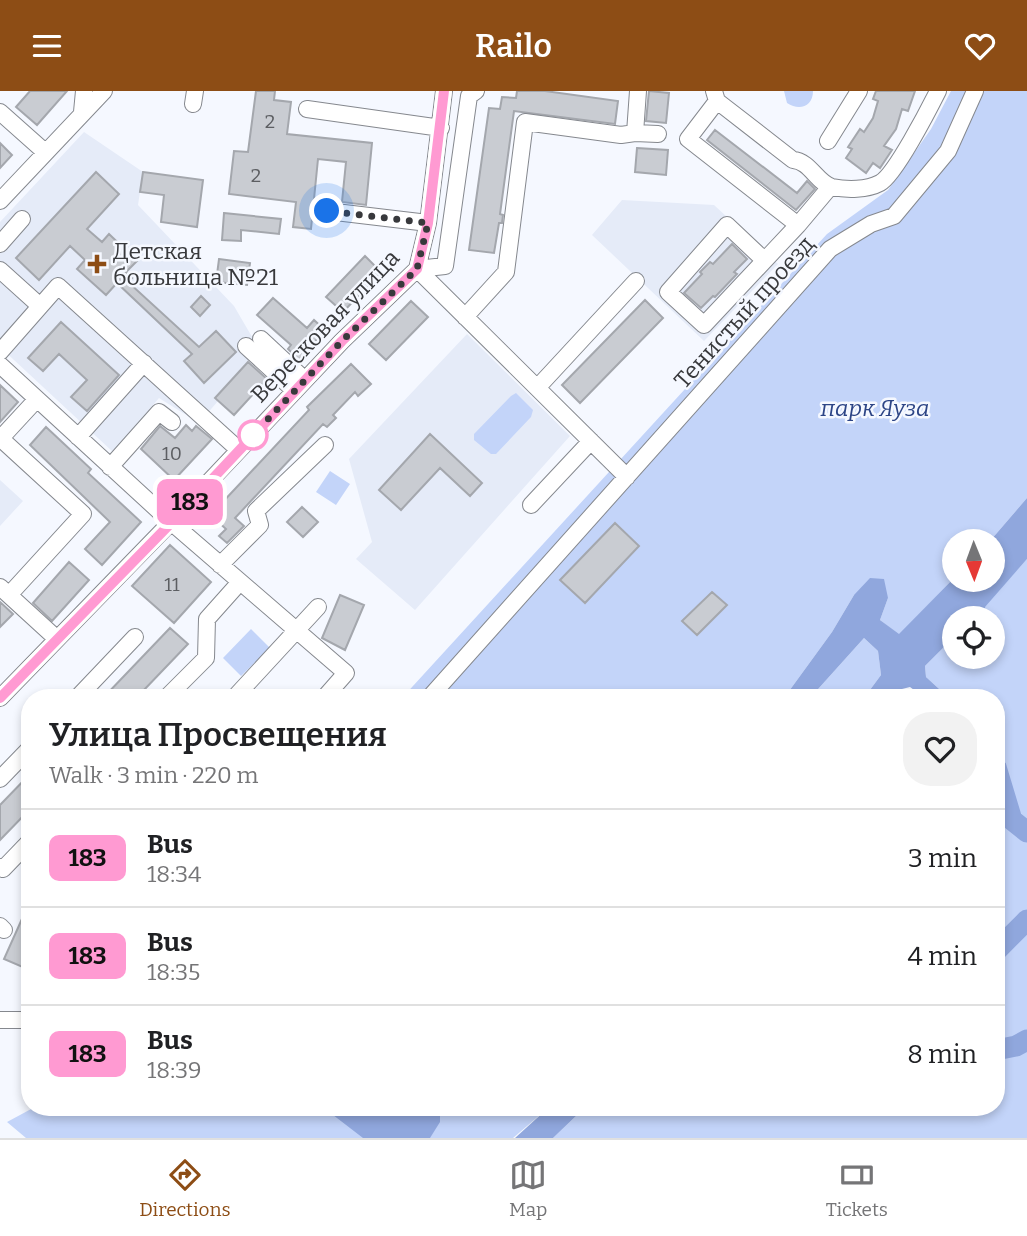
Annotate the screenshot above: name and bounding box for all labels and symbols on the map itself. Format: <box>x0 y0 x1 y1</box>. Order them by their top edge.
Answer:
house number: 2 <box>265 110 275 133</box>
house number: 2 <box>251 164 261 187</box>
your location <box>309 193 344 228</box>
street label: Тенистый проезд <box>668 230 820 394</box>
place label: Детская больница №21 <box>113 237 279 291</box>
street label: Вересковая улица <box>245 243 405 408</box>
marker: Детская больница №21 <box>87 254 107 274</box>
park label: парк Яуза <box>820 394 929 422</box>
unlabelled marker <box>238 420 268 450</box>
house number: 10 <box>162 442 182 465</box>
line badge: 183 <box>150 479 230 525</box>
north arrow <box>942 529 1004 591</box>
house number: 11 <box>164 573 180 596</box>

